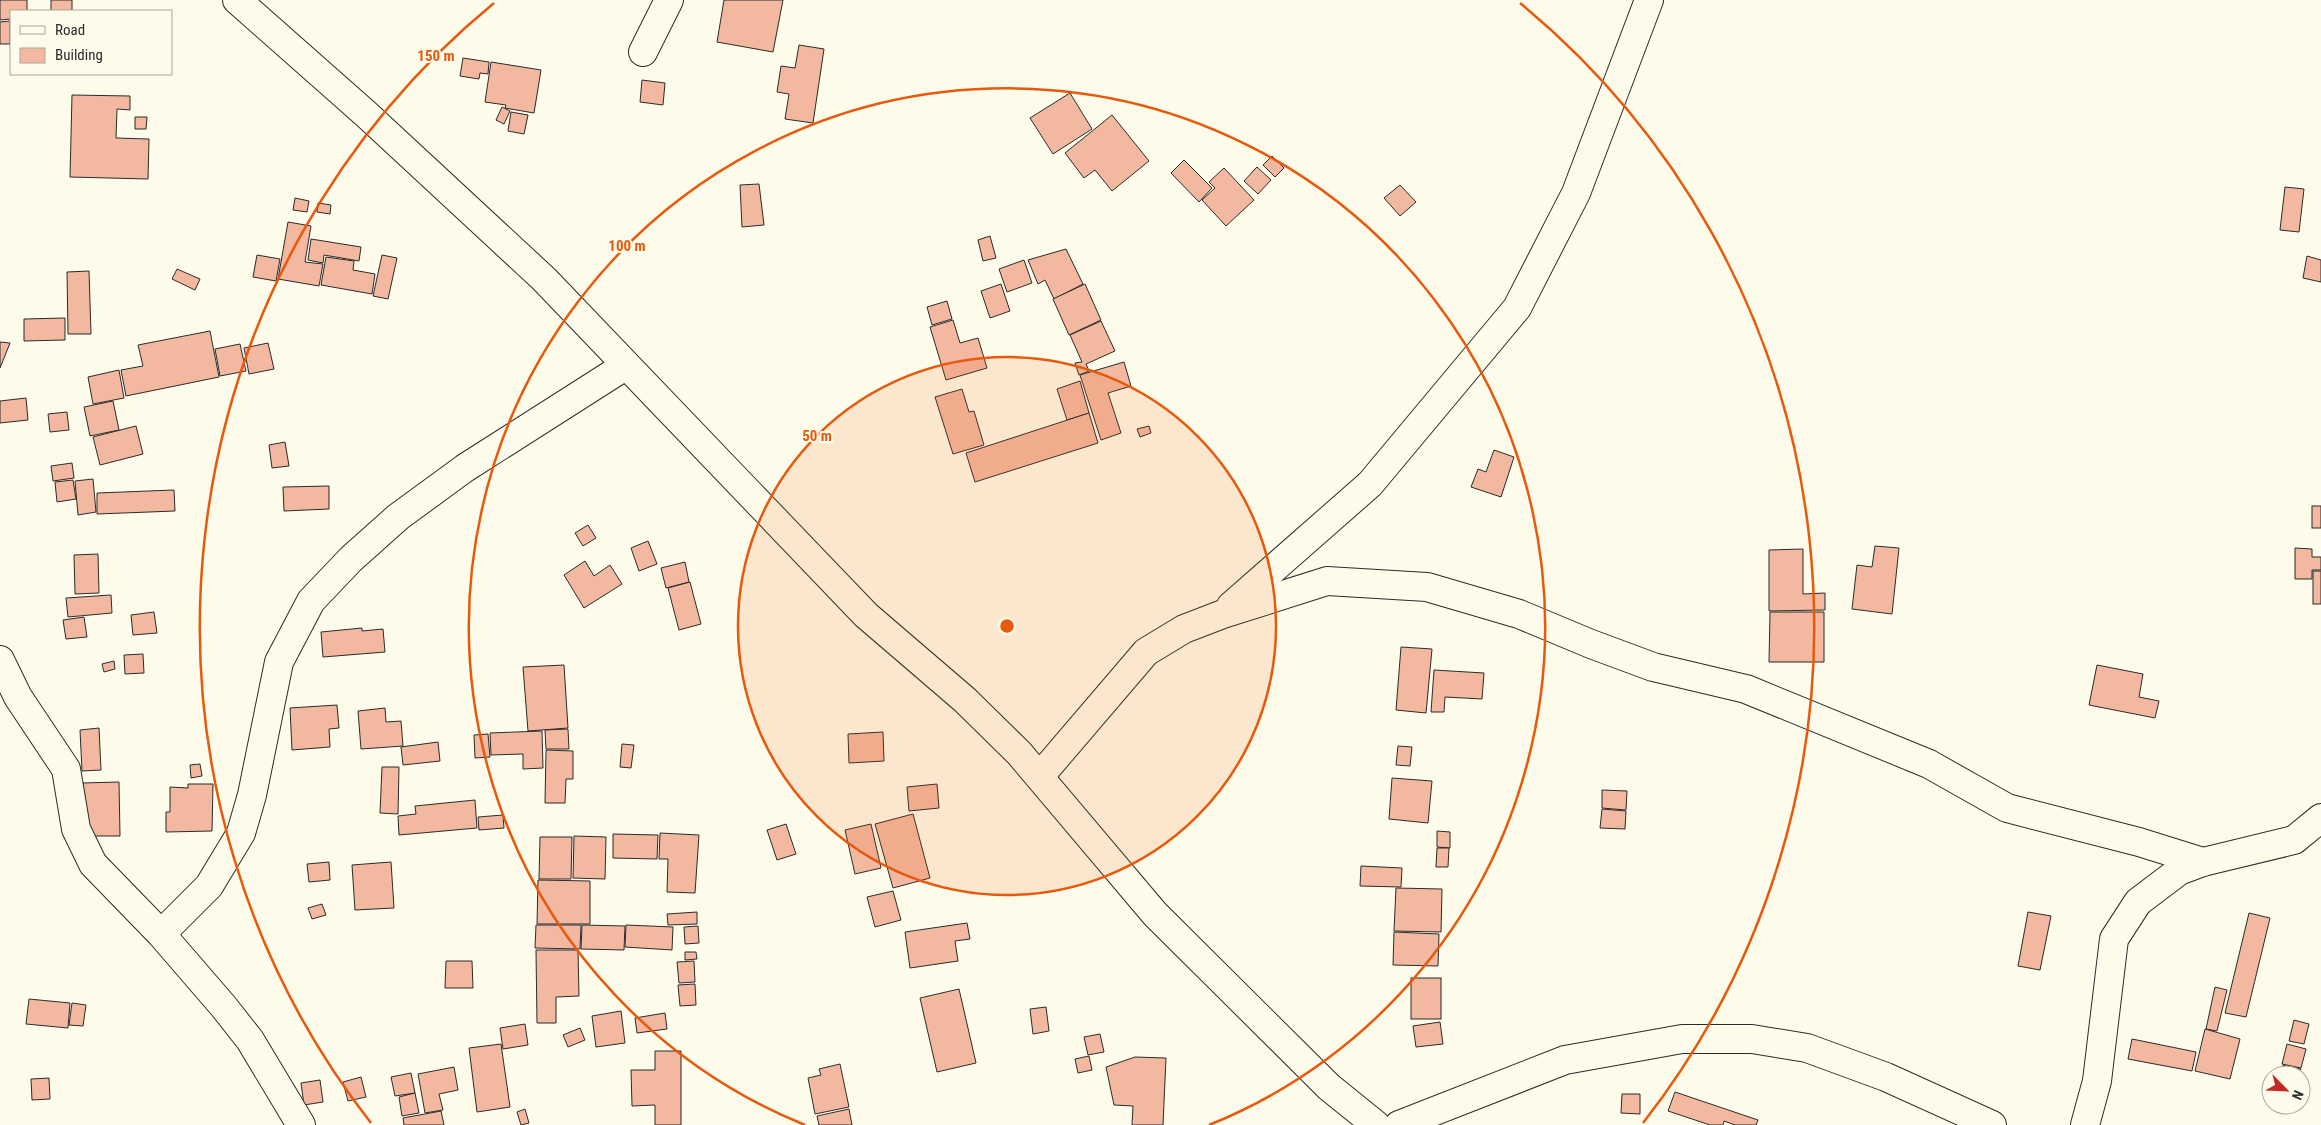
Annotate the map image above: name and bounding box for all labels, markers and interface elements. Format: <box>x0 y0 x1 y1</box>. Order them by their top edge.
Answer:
legend <box>10 10 172 75</box>
text: Road <box>55 21 85 39</box>
text: Building <box>55 46 103 64</box>
text: 150 m <box>417 47 455 65</box>
text: 100 m <box>608 237 646 255</box>
text: 50 m <box>802 427 832 445</box>
centre of rings <box>998 617 1016 635</box>
north arrow <box>2261 1065 2311 1115</box>
text: N <box>2289 1088 2307 1102</box>

